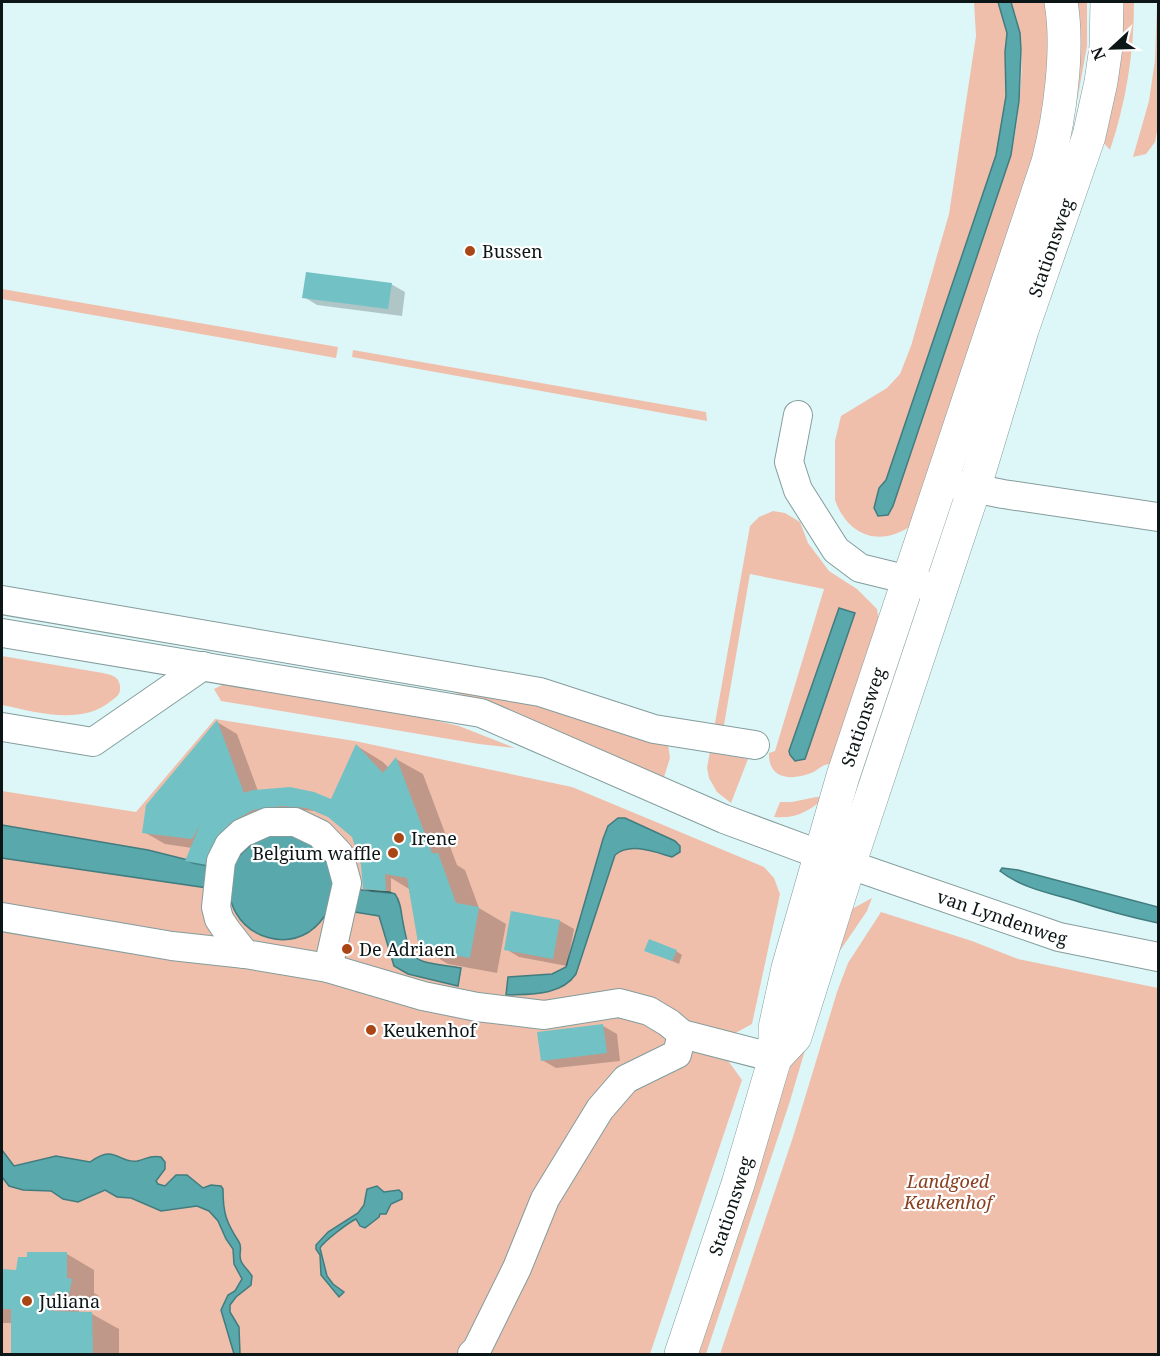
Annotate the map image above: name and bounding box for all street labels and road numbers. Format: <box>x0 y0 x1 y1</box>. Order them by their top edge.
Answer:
street label: Stationsweg <box>1022 194 1079 300</box>
street label: Stationsweg <box>835 664 891 770</box>
street label: van Lyndenweg <box>934 884 1070 950</box>
street label: Stationsweg <box>703 1153 758 1259</box>

